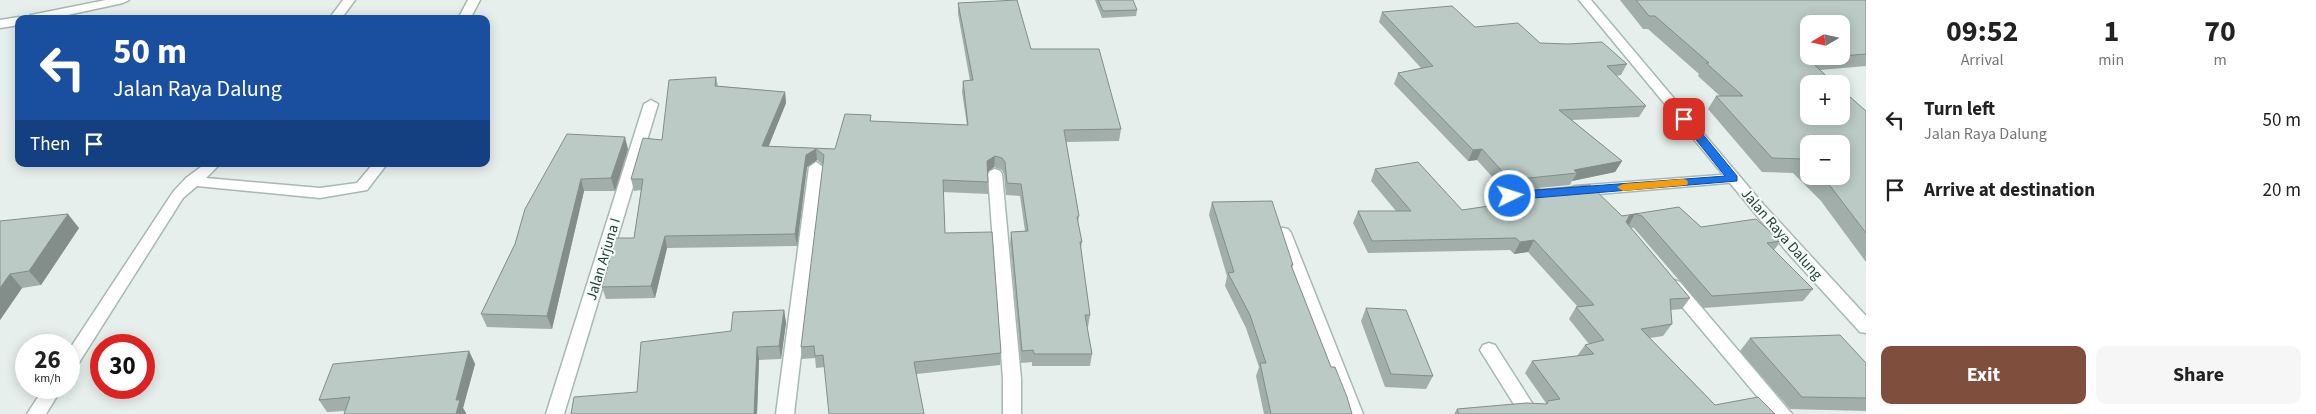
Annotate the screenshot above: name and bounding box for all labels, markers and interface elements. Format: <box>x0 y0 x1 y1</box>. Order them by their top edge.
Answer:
text: 09:52 <box>1946 10 2018 53</box>
text: 1 <box>2103 10 2119 53</box>
text: 70 <box>2204 10 2236 53</box>
north arrow <box>1800 15 1850 65</box>
map controls <box>1800 15 1850 185</box>
text: 50 m <box>113 27 187 77</box>
icon: left <box>30 35 95 100</box>
text: Arrival <box>1961 49 2004 71</box>
text: min <box>2098 49 2124 71</box>
text: m <box>2213 49 2227 71</box>
text: Jalan Raya Dalung <box>113 73 282 105</box>
button: + <box>1800 75 1850 125</box>
text: Turn left <box>1924 96 1995 123</box>
pin <box>1663 98 1705 140</box>
icon: arrive <box>1670 105 1698 133</box>
icon: left <box>1881 106 1909 134</box>
text: 50 m <box>2263 107 2301 134</box>
text: Jalan Raya Dalung <box>1924 123 2047 145</box>
icon: arrive <box>80 130 108 158</box>
text: Then <box>30 131 70 158</box>
button: − <box>1800 135 1850 185</box>
position arrow <box>1483 169 1535 221</box>
icon: arrive <box>1881 176 1909 204</box>
text: Arrive at destination <box>1924 177 2095 204</box>
text: 20 m <box>2263 177 2301 204</box>
street label: Jalan Raya Dalung <box>1736 184 1828 285</box>
street label: Jalan Arjuna I <box>581 215 626 303</box>
speed limit sign: 30 <box>90 334 155 399</box>
text: 26 <box>34 342 61 378</box>
button: Exit <box>1881 346 2086 404</box>
button: Share <box>2096 346 2301 404</box>
text: km/h <box>34 370 61 387</box>

